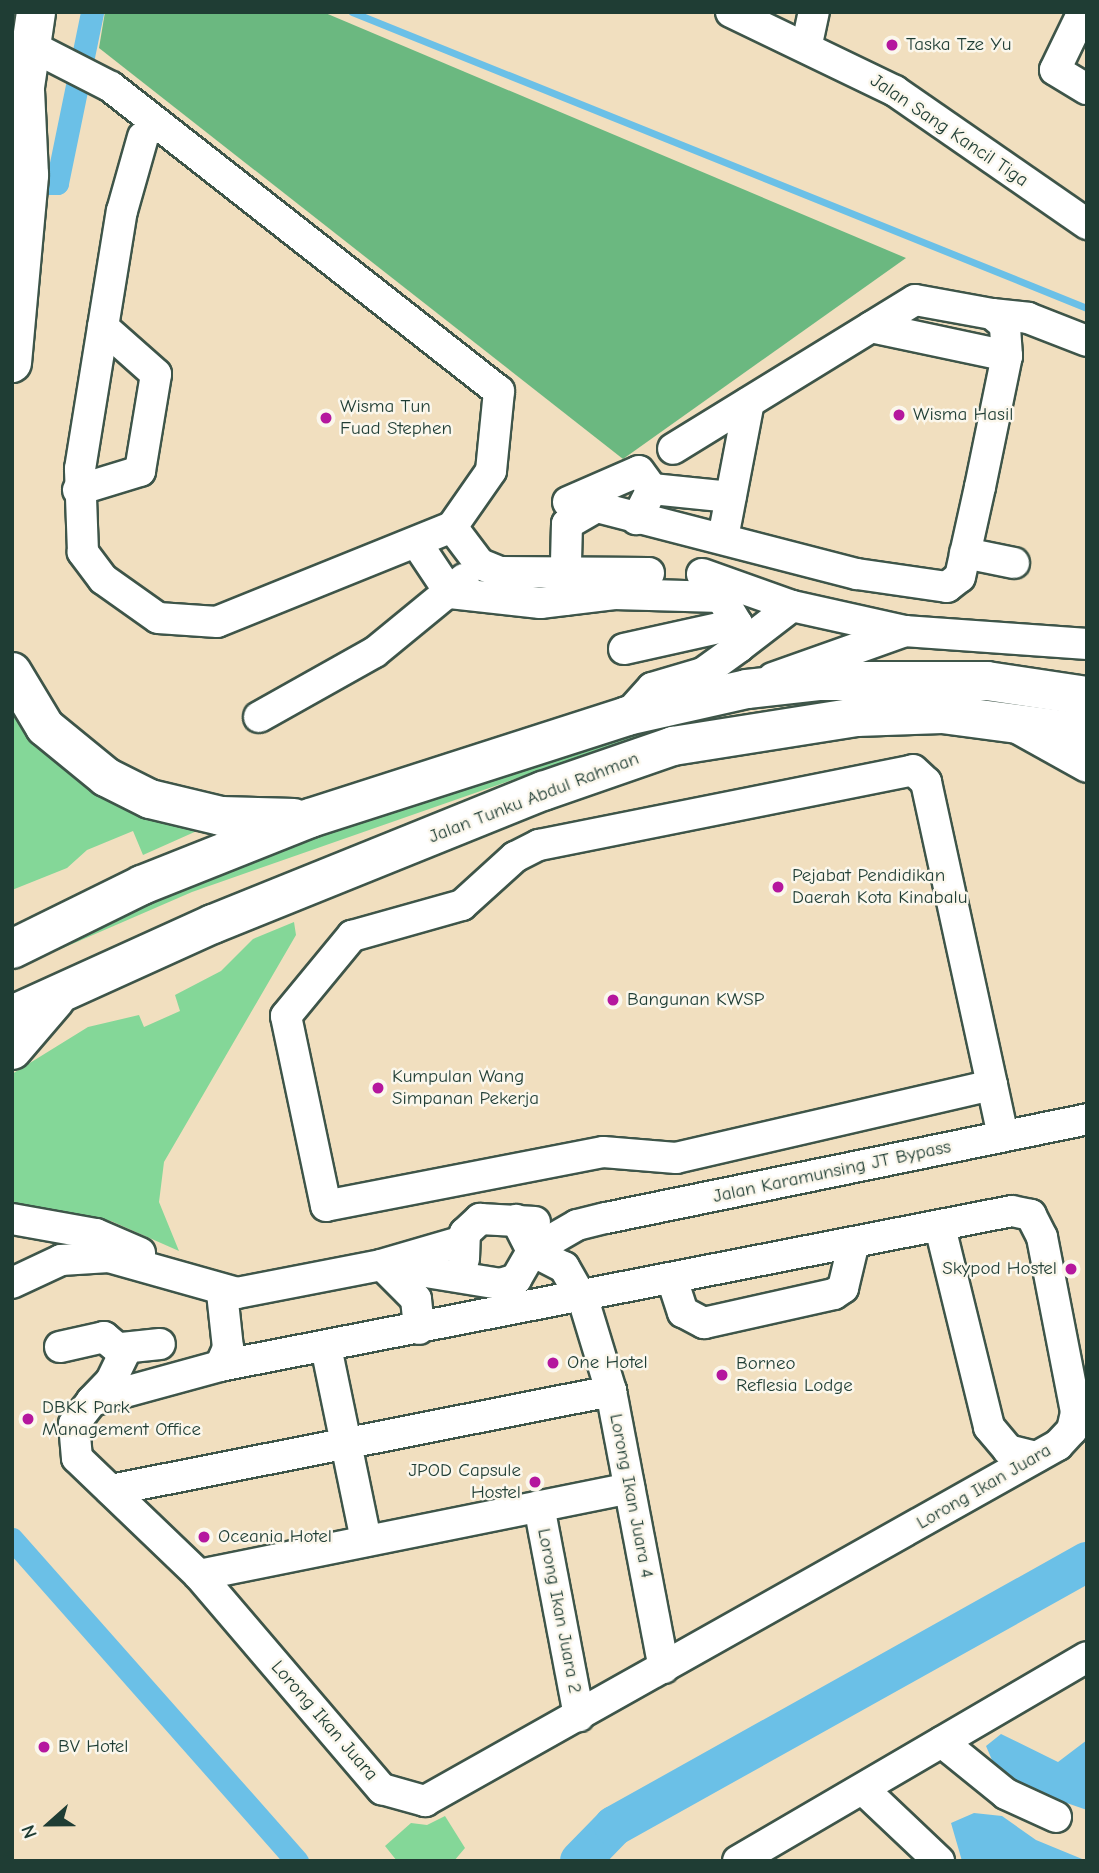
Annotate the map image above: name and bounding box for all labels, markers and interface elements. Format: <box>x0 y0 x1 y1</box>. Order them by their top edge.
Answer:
place label: Taska Tze Yu <box>906 34 1011 56</box>
marker: Taska Tze Yu <box>884 37 900 53</box>
street label: Jalan Sang Kancil Tiga <box>866 70 1032 192</box>
place label: Wisma Tun Fuad Stephen <box>340 396 452 440</box>
place label: Wisma Hasil <box>913 404 1013 426</box>
marker: Wisma Hasil <box>891 407 907 423</box>
marker: Wisma Tun Fuad Stephen <box>318 410 334 426</box>
street label: Jalan Tunku Abdul Rahman <box>426 747 642 849</box>
place label: Pejabat Pendidikan Daerah Kota Kinabalu <box>792 865 967 909</box>
marker: Pejabat Pendidikan Daerah Kota Kinabalu <box>770 879 786 895</box>
place label: Bangunan KWSP <box>627 989 764 1011</box>
marker: Bangunan KWSP <box>605 992 621 1008</box>
place label: Kumpulan Wang Simpanan Pekerja <box>392 1066 539 1110</box>
marker: Kumpulan Wang Simpanan Pekerja <box>370 1080 386 1096</box>
street label: Jalan Karamunsing JT Bypass <box>711 1136 953 1208</box>
place label: Skypod Hostel <box>942 1258 1057 1280</box>
marker: Skypod Hostel <box>1063 1261 1079 1277</box>
place label: One Hotel <box>567 1352 648 1374</box>
place label: Borneo Reflesia Lodge <box>736 1353 853 1397</box>
marker: One Hotel <box>545 1355 561 1371</box>
marker: Borneo Reflesia Lodge <box>714 1367 730 1383</box>
place label: DBKK Park Management Office <box>42 1397 201 1441</box>
marker: DBKK Park Management Office <box>20 1411 36 1427</box>
street label: Lorong Ikan Juara 4 <box>604 1412 658 1580</box>
street label: Lorong Ikan Juara <box>913 1439 1055 1535</box>
place label: JPOD Capsule Hostel <box>408 1460 521 1504</box>
marker: JPOD Capsule Hostel <box>527 1474 543 1490</box>
place label: Oceania Hotel <box>218 1526 332 1548</box>
street label: Lorong Ikan Juara 2 <box>532 1526 586 1696</box>
marker: Oceania Hotel <box>196 1529 212 1545</box>
street label: Lorong Ikan Juara <box>266 1656 382 1786</box>
place label: BV Hotel <box>58 1736 128 1758</box>
marker: BV Hotel <box>36 1739 52 1755</box>
north arrow <box>14 1789 84 1859</box>
text: N <box>17 1822 42 1841</box>

